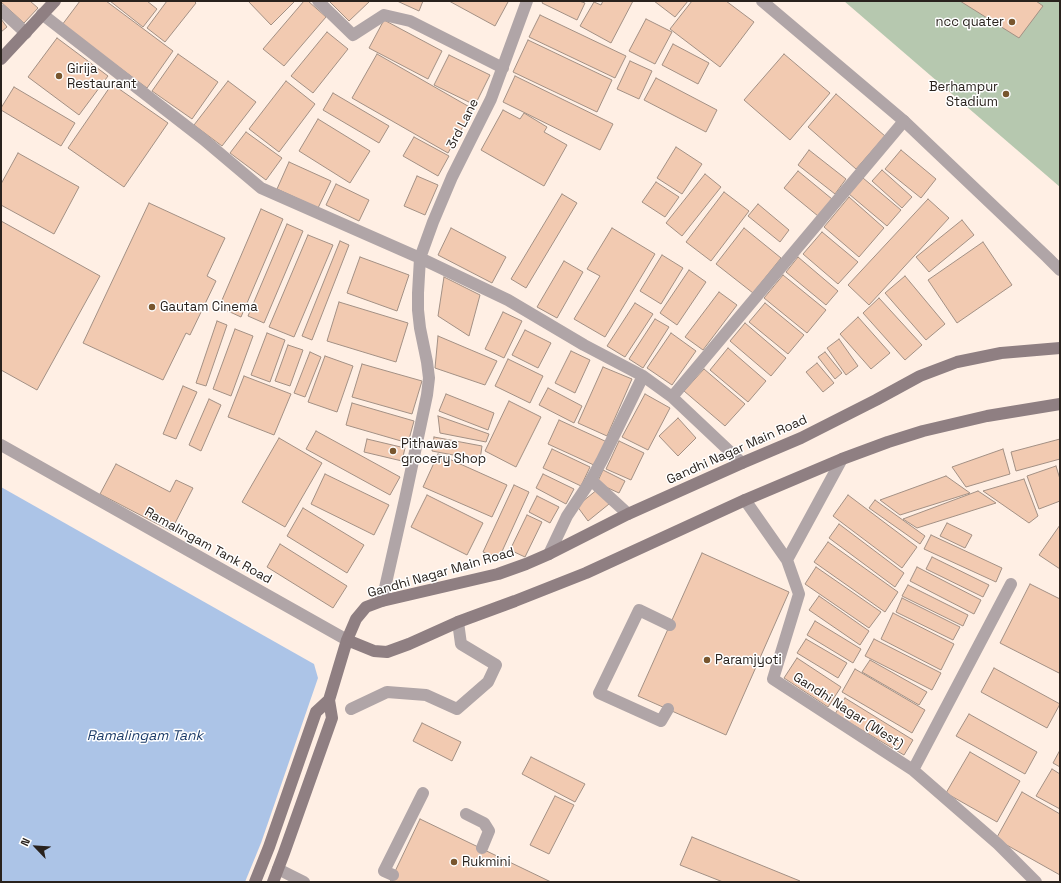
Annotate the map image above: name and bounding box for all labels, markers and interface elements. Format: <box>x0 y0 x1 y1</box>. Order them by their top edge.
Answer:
place label: ncc quater <box>935 14 1004 30</box>
marker: ncc quater <box>1007 17 1017 27</box>
place label: Girija Restaurant <box>67 61 137 92</box>
marker: Girija Restaurant <box>54 71 64 81</box>
place label: Berhampur Stadium <box>929 79 998 110</box>
marker: Berhampur Stadium <box>1001 89 1011 99</box>
street label: 3rd Lane <box>444 96 482 152</box>
place label: Gautam Cinema <box>160 299 258 315</box>
marker: Gautam Cinema <box>147 302 157 312</box>
street label: Gandhi Nagar Main Road <box>664 412 810 488</box>
place label: Pithawas grocery Shop <box>401 436 486 467</box>
marker: Pithawas grocery Shop <box>388 446 398 456</box>
street label: Ramalingam Tank Road <box>142 504 274 588</box>
street label: Gandhi Nagar Main Road <box>366 545 516 601</box>
place label: Paramjyoti <box>715 652 782 668</box>
marker: Paramjyoti <box>702 655 712 665</box>
street label: Gandhi Nagar (West) <box>790 670 906 752</box>
water label: Ramalingam Tank <box>87 728 203 744</box>
north arrow <box>16 827 56 867</box>
text: N <box>17 836 33 848</box>
place label: Rukmini <box>462 854 511 870</box>
marker: Rukmini <box>449 857 459 867</box>

